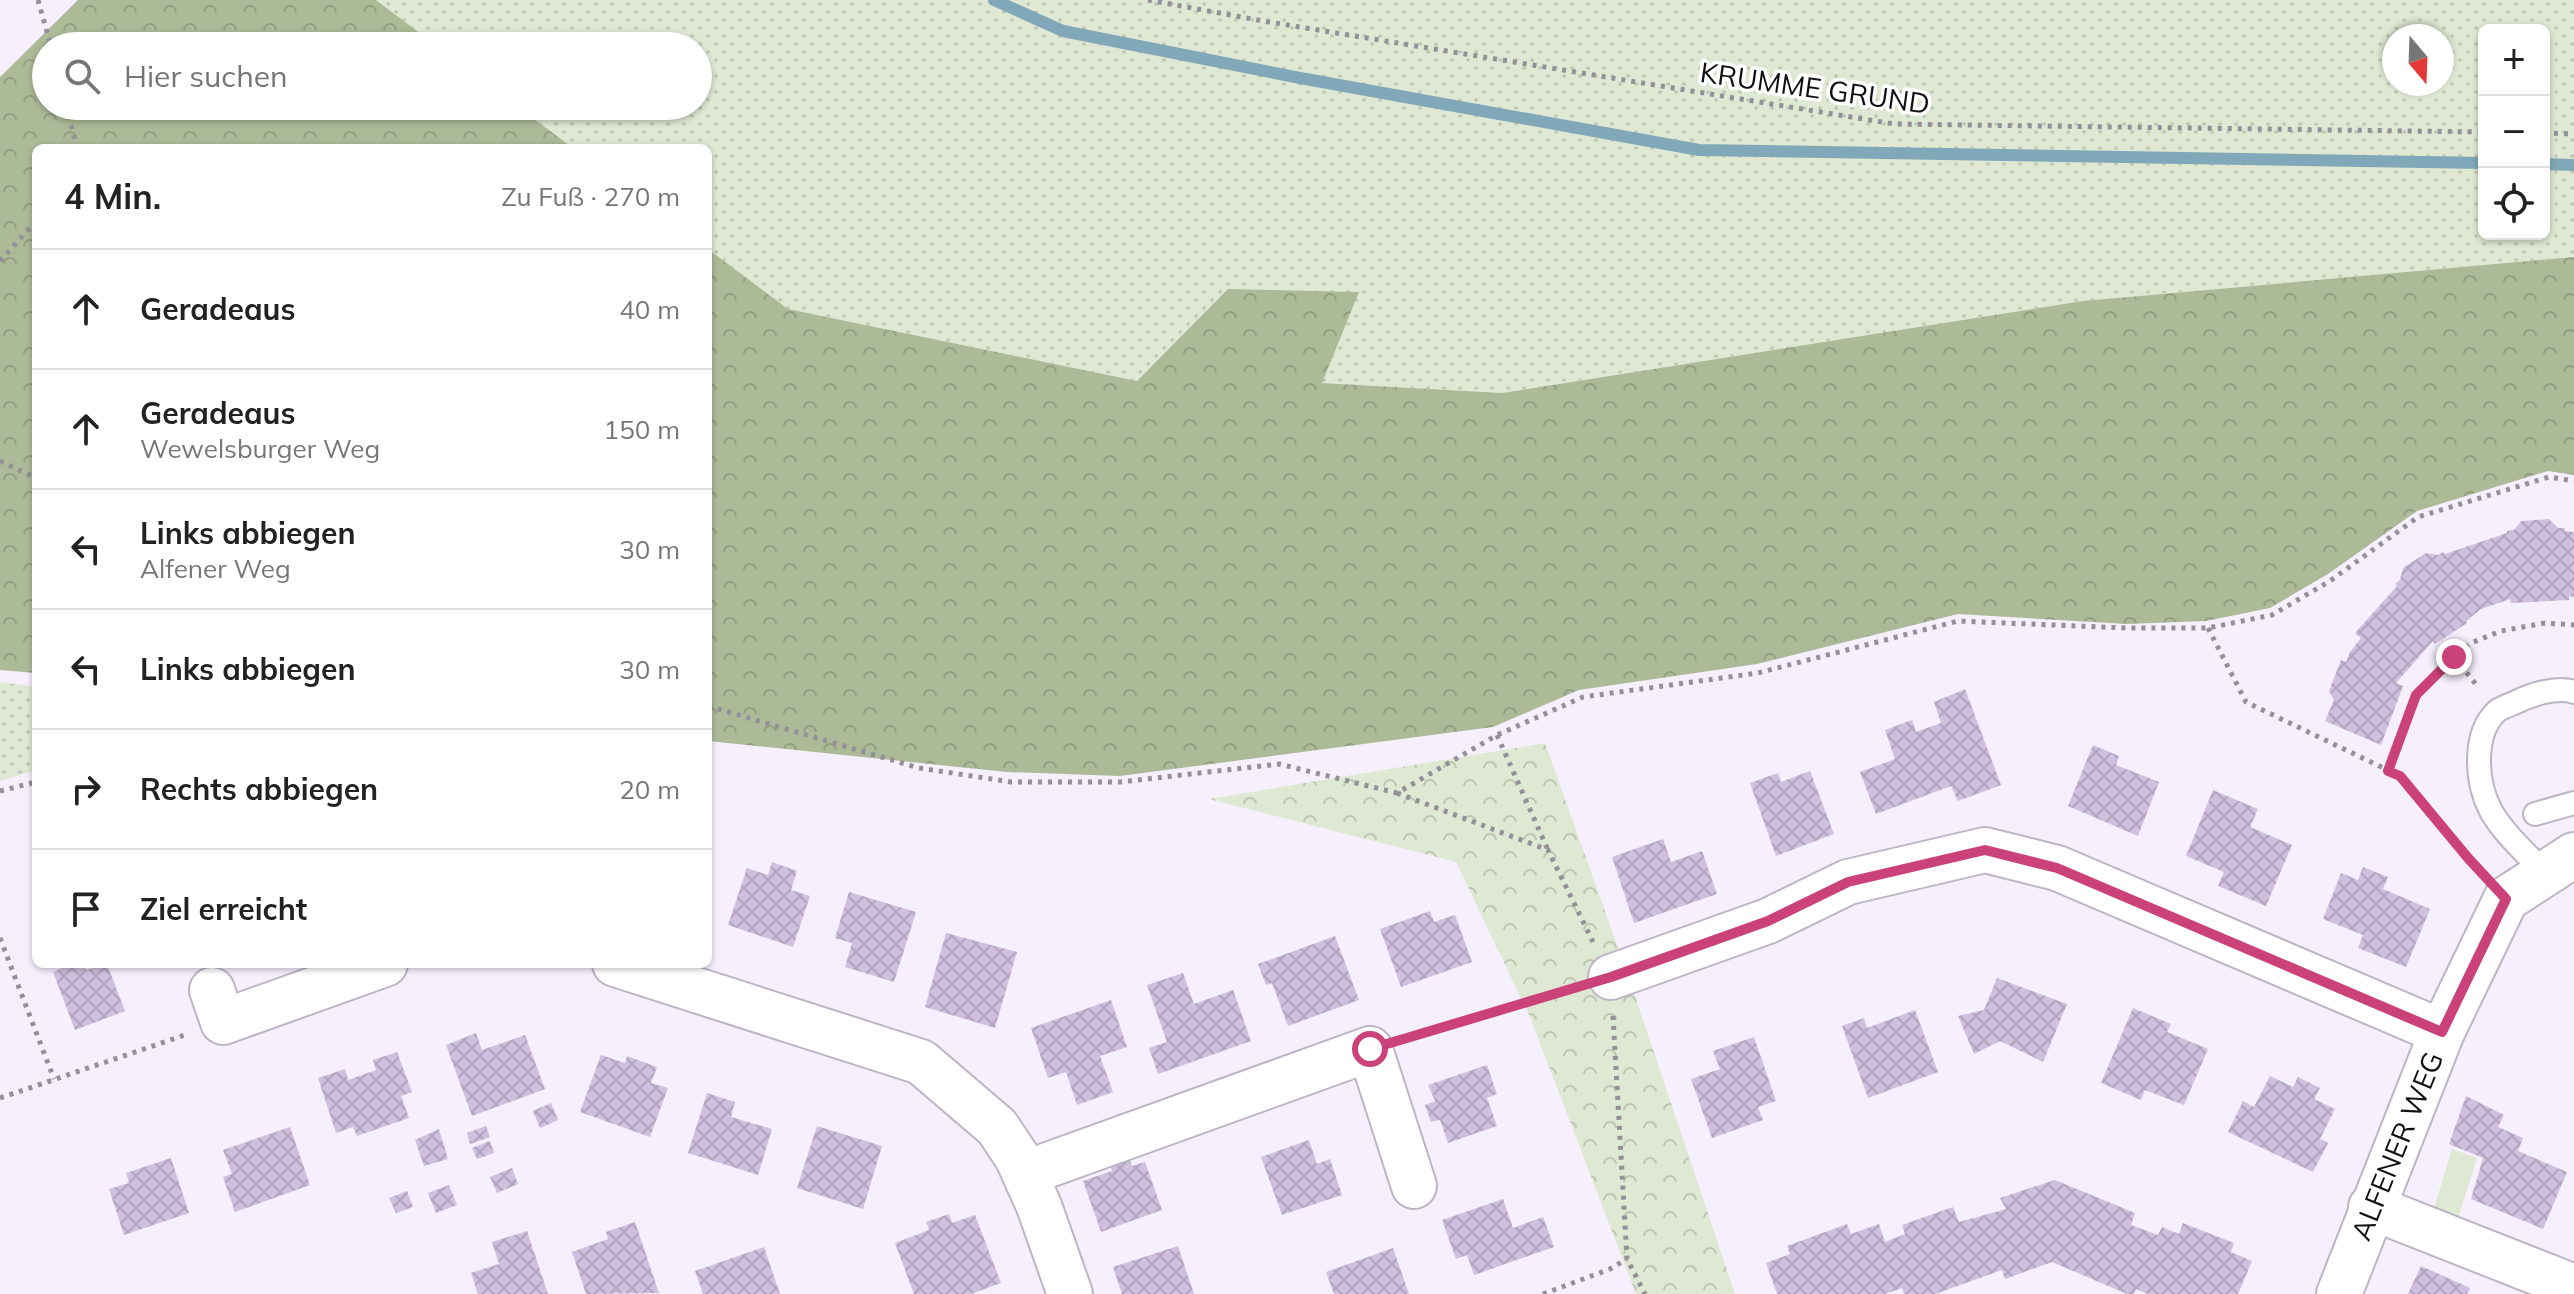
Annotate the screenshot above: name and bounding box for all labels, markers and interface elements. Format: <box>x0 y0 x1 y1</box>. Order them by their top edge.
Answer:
north arrow <box>2382 24 2454 96</box>
map controls <box>2478 24 2550 240</box>
button: + <box>2478 24 2550 96</box>
search box <box>32 32 712 120</box>
icon: search <box>60 54 104 98</box>
street label: KRUMME GRUND <box>1698 54 1932 121</box>
text: Hier suchen <box>124 57 288 95</box>
button: − <box>2478 96 2550 168</box>
button: locate <box>2478 168 2550 240</box>
text: 4 Min. <box>64 175 161 218</box>
text: Zu Fuß · 270 m <box>501 180 680 213</box>
icon: ahead <box>64 287 108 331</box>
text: Geradeaus <box>140 290 295 328</box>
text: 40 m <box>619 293 680 326</box>
text: Geradeaus <box>140 394 295 432</box>
icon: ahead <box>64 407 108 451</box>
text: 150 m <box>604 413 680 446</box>
text: Wewelsburger Weg <box>140 432 380 465</box>
text: Links abbiegen <box>140 514 356 552</box>
icon: left <box>64 527 108 571</box>
text: 30 m <box>619 533 680 566</box>
text: Alfener Weg <box>140 552 291 585</box>
route end <box>2436 639 2472 675</box>
icon: left <box>64 647 108 691</box>
text: Links abbiegen <box>140 650 356 688</box>
text: 30 m <box>619 653 680 686</box>
icon: right <box>64 767 108 811</box>
text: Rechts abbiegen <box>140 770 378 808</box>
text: 20 m <box>619 773 680 806</box>
icon: arrive <box>64 887 108 931</box>
text: Ziel erreicht <box>140 890 307 928</box>
route start <box>1352 1031 1388 1067</box>
street label: ALFENER WEG <box>2343 1046 2450 1245</box>

